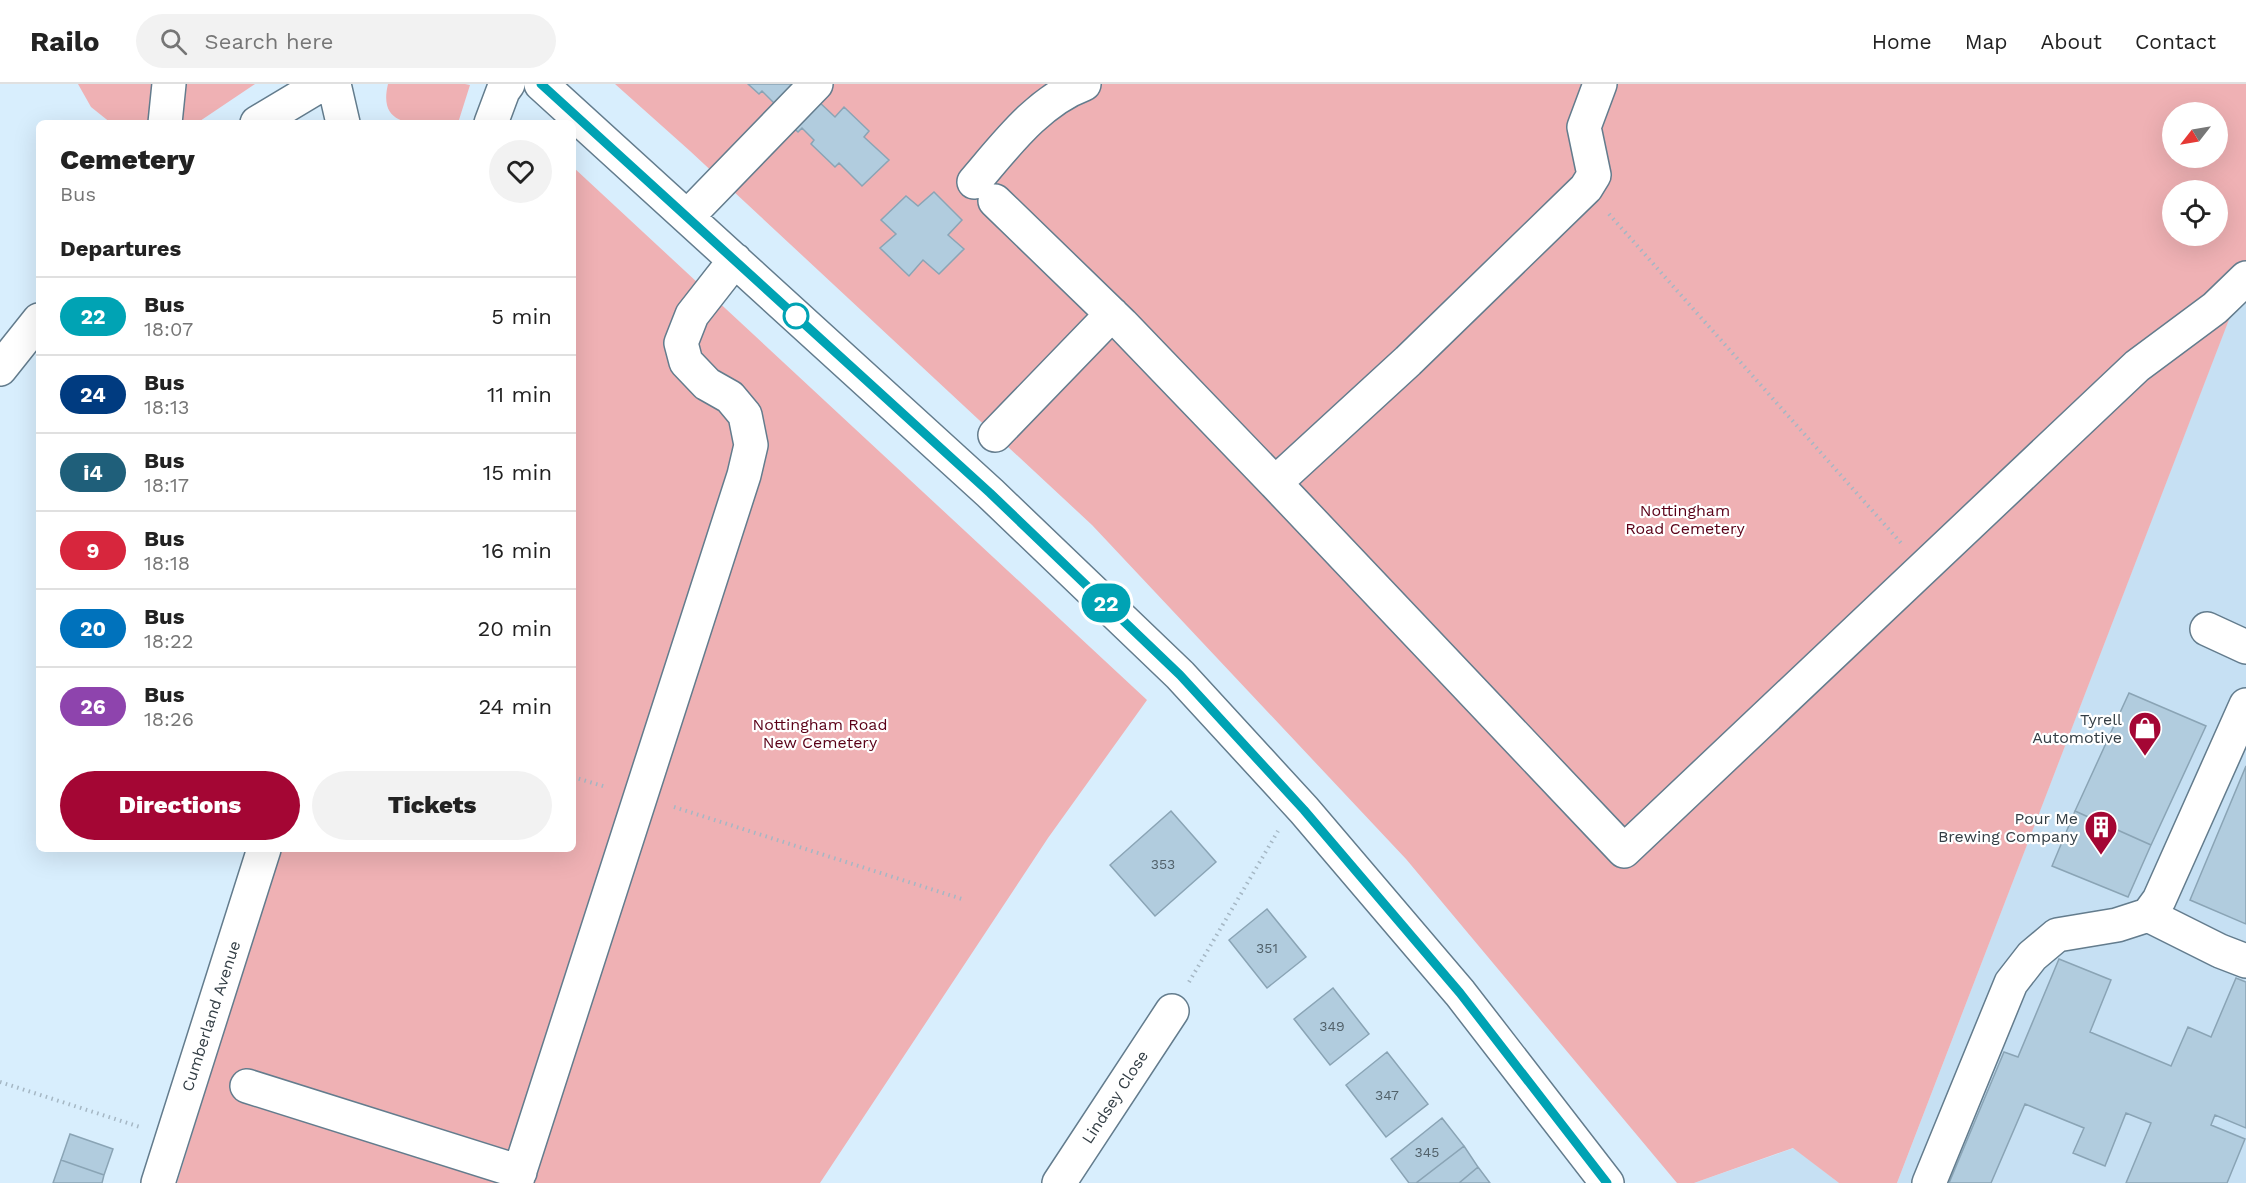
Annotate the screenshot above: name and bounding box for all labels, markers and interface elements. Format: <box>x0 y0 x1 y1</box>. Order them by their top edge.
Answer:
search box <box>136 14 556 68</box>
text: Railo <box>30 25 100 58</box>
icon: search <box>157 25 190 58</box>
text: Search here <box>205 29 334 54</box>
text: Home <box>1872 29 1932 54</box>
text: Map <box>1965 29 2008 54</box>
text: About <box>2041 29 2102 54</box>
text: Contact <box>2135 29 2216 54</box>
north arrow <box>2162 102 2228 168</box>
map controls <box>2162 102 2228 246</box>
button: heart <box>489 140 552 203</box>
text: Cemetery <box>60 143 195 176</box>
button: locate <box>2162 180 2228 246</box>
text: Bus <box>60 182 96 206</box>
text: Departures <box>60 236 181 261</box>
text: Bus <box>144 292 184 317</box>
unlabelled marker <box>783 303 809 329</box>
text: 22 <box>80 304 106 329</box>
text: 5 min <box>491 304 552 329</box>
text: 18:07 <box>144 317 193 341</box>
text: Bus <box>144 370 184 395</box>
text: 24 <box>80 382 106 407</box>
text: 11 min <box>487 382 552 407</box>
text: 18:13 <box>144 395 190 419</box>
text: Bus <box>144 448 184 473</box>
text: i4 <box>83 460 103 485</box>
text: 15 min <box>483 460 552 485</box>
text: 18:17 <box>144 473 189 497</box>
park label: Nottingham Road Cemetery <box>1625 501 1746 538</box>
text: Bus <box>144 526 184 551</box>
text: 9 <box>87 538 99 563</box>
text: 16 min <box>482 538 552 563</box>
text: 18:18 <box>144 551 190 575</box>
line badge: 22 <box>1079 584 1133 622</box>
text: 22 <box>1093 591 1119 616</box>
text: Bus <box>144 604 184 629</box>
text: 20 <box>80 616 106 641</box>
text: 20 min <box>478 616 552 641</box>
text: 18:22 <box>144 629 193 653</box>
text: Bus <box>144 682 184 707</box>
text: 26 <box>80 694 106 719</box>
text: 24 min <box>478 694 552 719</box>
text: 18:26 <box>144 707 194 731</box>
place label: Tyrell Automotive <box>2032 710 2122 747</box>
shop icon: Tyrell Automotive <box>2127 710 2163 757</box>
park label: Nottingham Road New Cemetery <box>753 715 887 752</box>
button: Directions <box>60 771 300 840</box>
button: Tickets <box>312 771 552 840</box>
place label: Pour Me Brewing Company <box>1938 809 2079 846</box>
building icon: Pour Me Brewing Company <box>2083 809 2119 856</box>
house number: 353 <box>1151 856 1175 872</box>
street label: Cumberland Avenue <box>178 938 244 1094</box>
house number: 351 <box>1256 940 1278 956</box>
house number: 349 <box>1319 1018 1345 1034</box>
street label: Lindsey Close <box>1078 1047 1152 1147</box>
house number: 347 <box>1375 1087 1399 1103</box>
house number: 345 <box>1415 1144 1439 1160</box>

